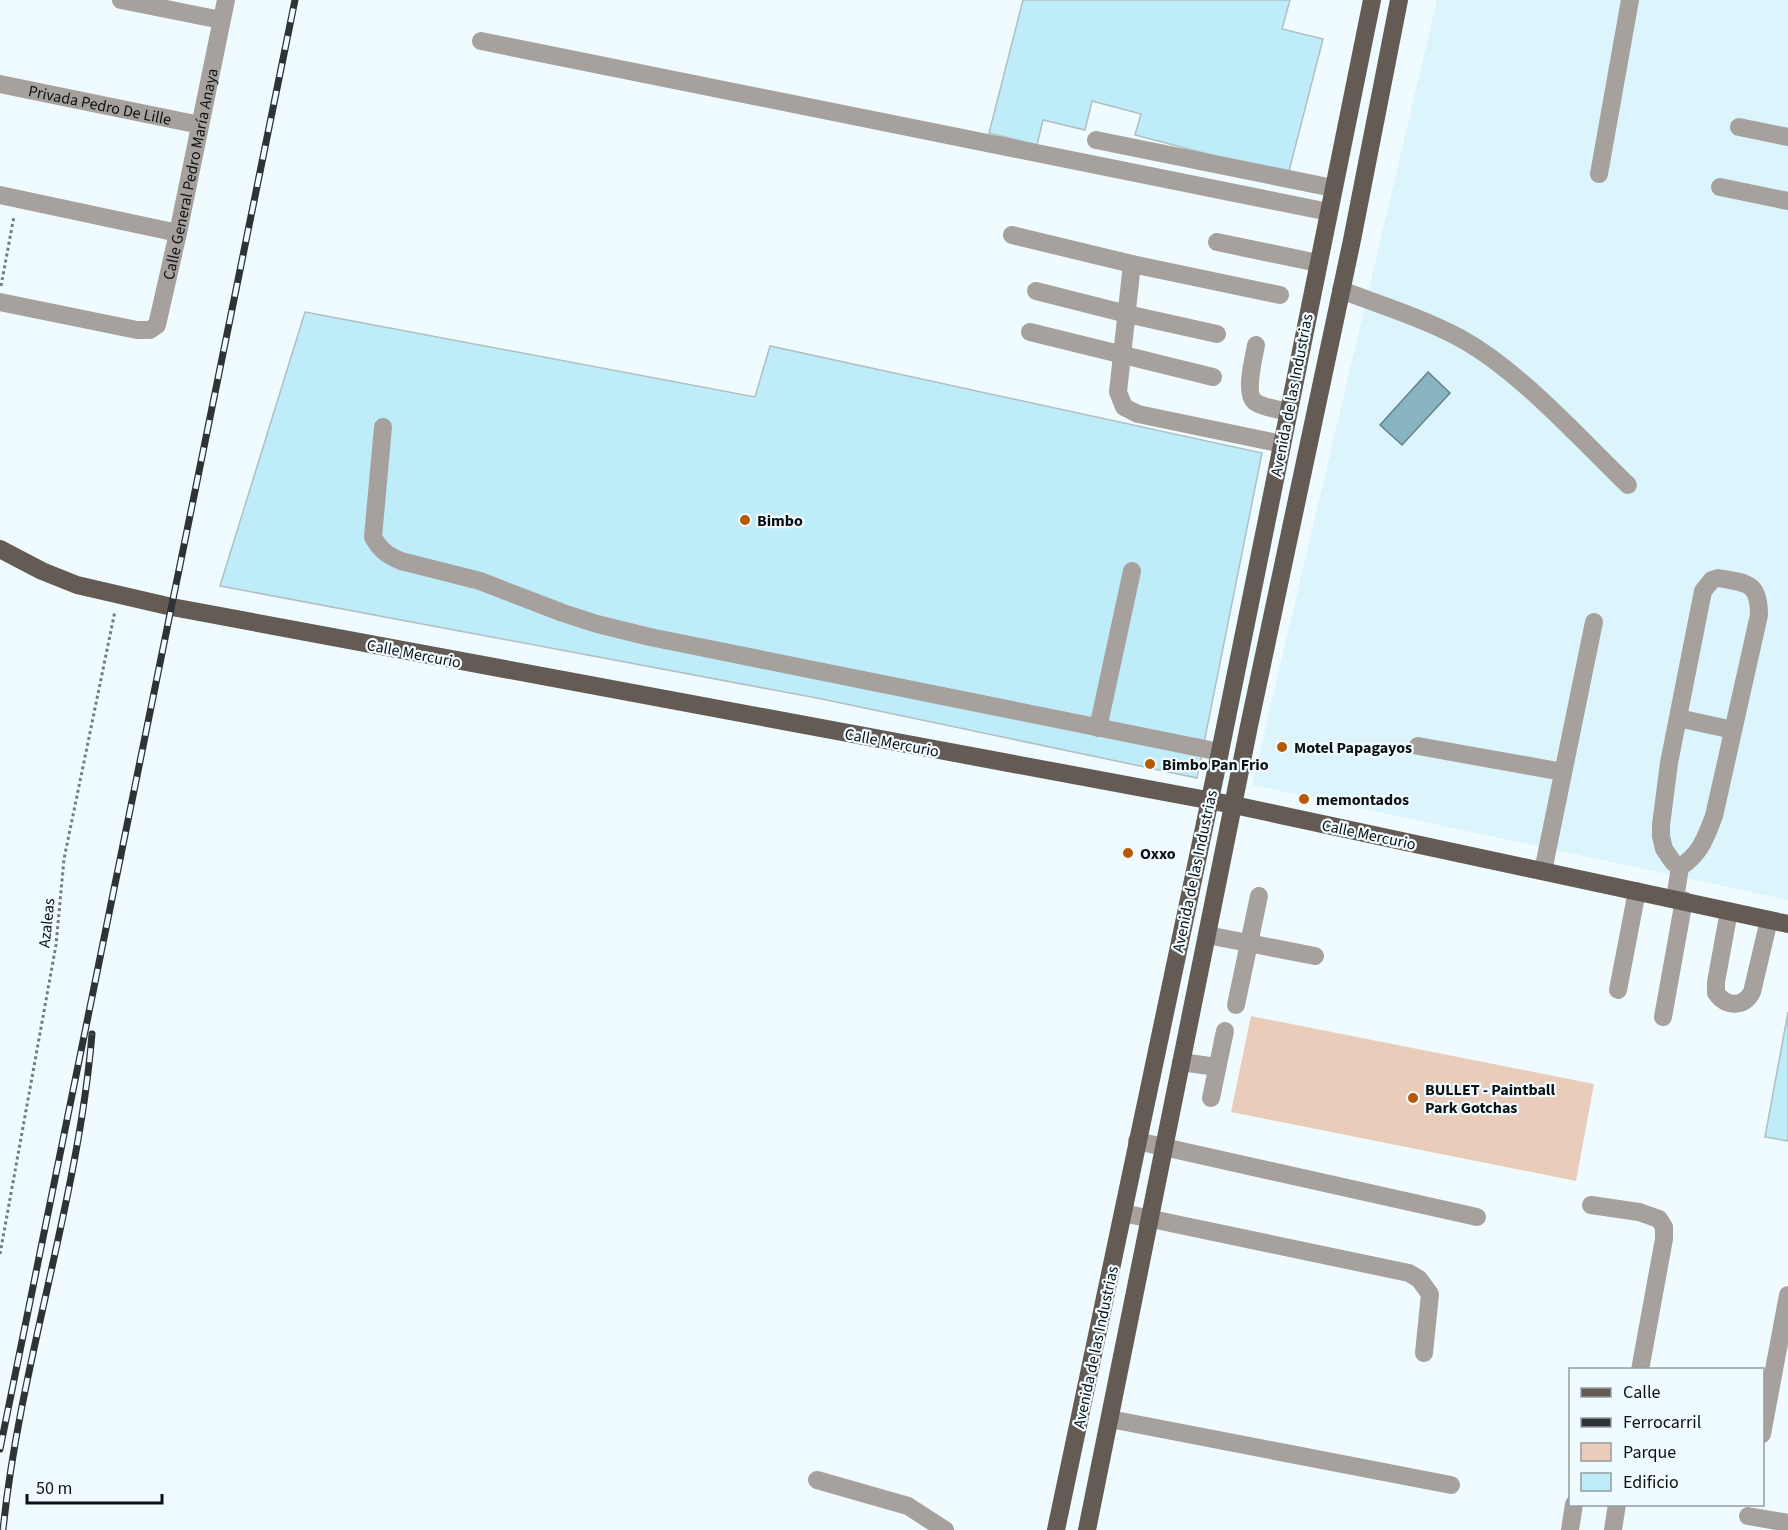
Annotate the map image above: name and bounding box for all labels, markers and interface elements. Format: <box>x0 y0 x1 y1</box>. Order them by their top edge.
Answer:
street label: Calle General Pedro María Anaya <box>158 66 224 282</box>
street label: Privada Pedro De Lille <box>26 80 173 131</box>
street label: Avenida de las Industrias <box>1265 312 1319 478</box>
place label: Bimbo <box>757 510 803 532</box>
marker: Bimbo <box>738 513 752 527</box>
street label: Calle Mercurio <box>365 634 463 674</box>
street label: Calle Mercurio <box>843 723 941 763</box>
place label: Motel Papagayos <box>1294 737 1412 759</box>
marker: Motel Papagayos <box>1275 740 1289 754</box>
place label: Bimbo Pan Frio <box>1162 754 1269 776</box>
marker: Bimbo Pan Frio <box>1143 757 1157 771</box>
street label: Avenida de las Industrias <box>1167 788 1223 954</box>
place label: memontados <box>1316 789 1409 811</box>
marker: memontados <box>1297 792 1311 806</box>
street label: Calle Mercurio <box>1320 814 1418 856</box>
place label: Oxxo <box>1140 843 1176 865</box>
marker: Oxxo <box>1121 846 1135 860</box>
street label: Azaleas <box>33 897 61 949</box>
place label: BULLET - Paintball Park Gotchas <box>1425 1079 1555 1119</box>
marker: BULLET - Paintball Park Gotchas <box>1406 1091 1420 1105</box>
street label: Avenida de las Industrias <box>1068 1264 1124 1430</box>
legend <box>1569 1368 1764 1506</box>
text: Calle <box>1623 1380 1661 1405</box>
text: Ferrocarril <box>1623 1410 1701 1435</box>
text: Parque <box>1623 1440 1676 1465</box>
scale bar <box>27 1467 162 1505</box>
text: Edificio <box>1623 1470 1679 1495</box>
text: 50 m <box>36 1476 72 1501</box>

